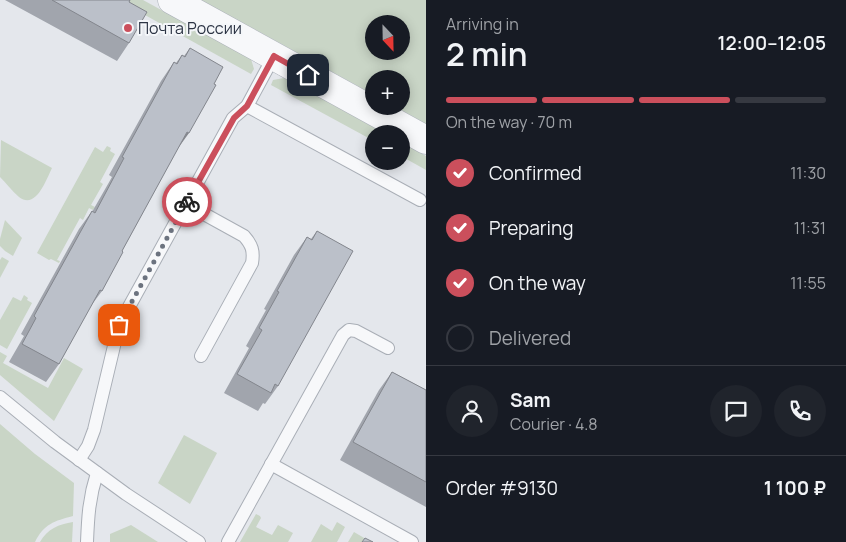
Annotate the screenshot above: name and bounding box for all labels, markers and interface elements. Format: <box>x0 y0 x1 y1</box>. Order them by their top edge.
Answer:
text: Arriving in <box>446 13 519 35</box>
north arrow <box>365 15 410 60</box>
map controls <box>365 15 410 170</box>
place label: Почта России <box>138 17 242 39</box>
marker: Почта России <box>122 22 134 34</box>
text: 12:00–12:05 <box>717 30 826 56</box>
text: 2 min <box>446 32 528 76</box>
pin <box>287 54 329 96</box>
icon: home <box>294 61 322 89</box>
button: + <box>365 70 410 115</box>
text: On the way · 70 m <box>446 111 572 133</box>
button: − <box>365 125 410 170</box>
icon: check <box>446 159 474 187</box>
text: Confirmed <box>489 160 582 186</box>
text: 11:30 <box>790 162 826 184</box>
courier <box>162 177 212 227</box>
icon: bike <box>173 188 201 216</box>
icon: check <box>446 214 474 242</box>
text: Preparing <box>489 215 574 241</box>
text: 11:31 <box>794 217 826 239</box>
icon: check <box>446 269 474 297</box>
text: On the way <box>489 270 586 296</box>
text: 11:55 <box>790 272 826 294</box>
pin <box>98 304 140 346</box>
icon: bag <box>105 311 133 339</box>
text: Delivered <box>489 325 571 351</box>
button: person <box>446 385 498 437</box>
button: chat <box>710 385 762 437</box>
button: phone <box>774 385 826 437</box>
text: Sam <box>510 387 551 413</box>
text: Courier · 4.8 <box>510 413 598 435</box>
text: Order #9130 <box>446 475 558 501</box>
text: 1 100 ₽ <box>764 475 826 501</box>

